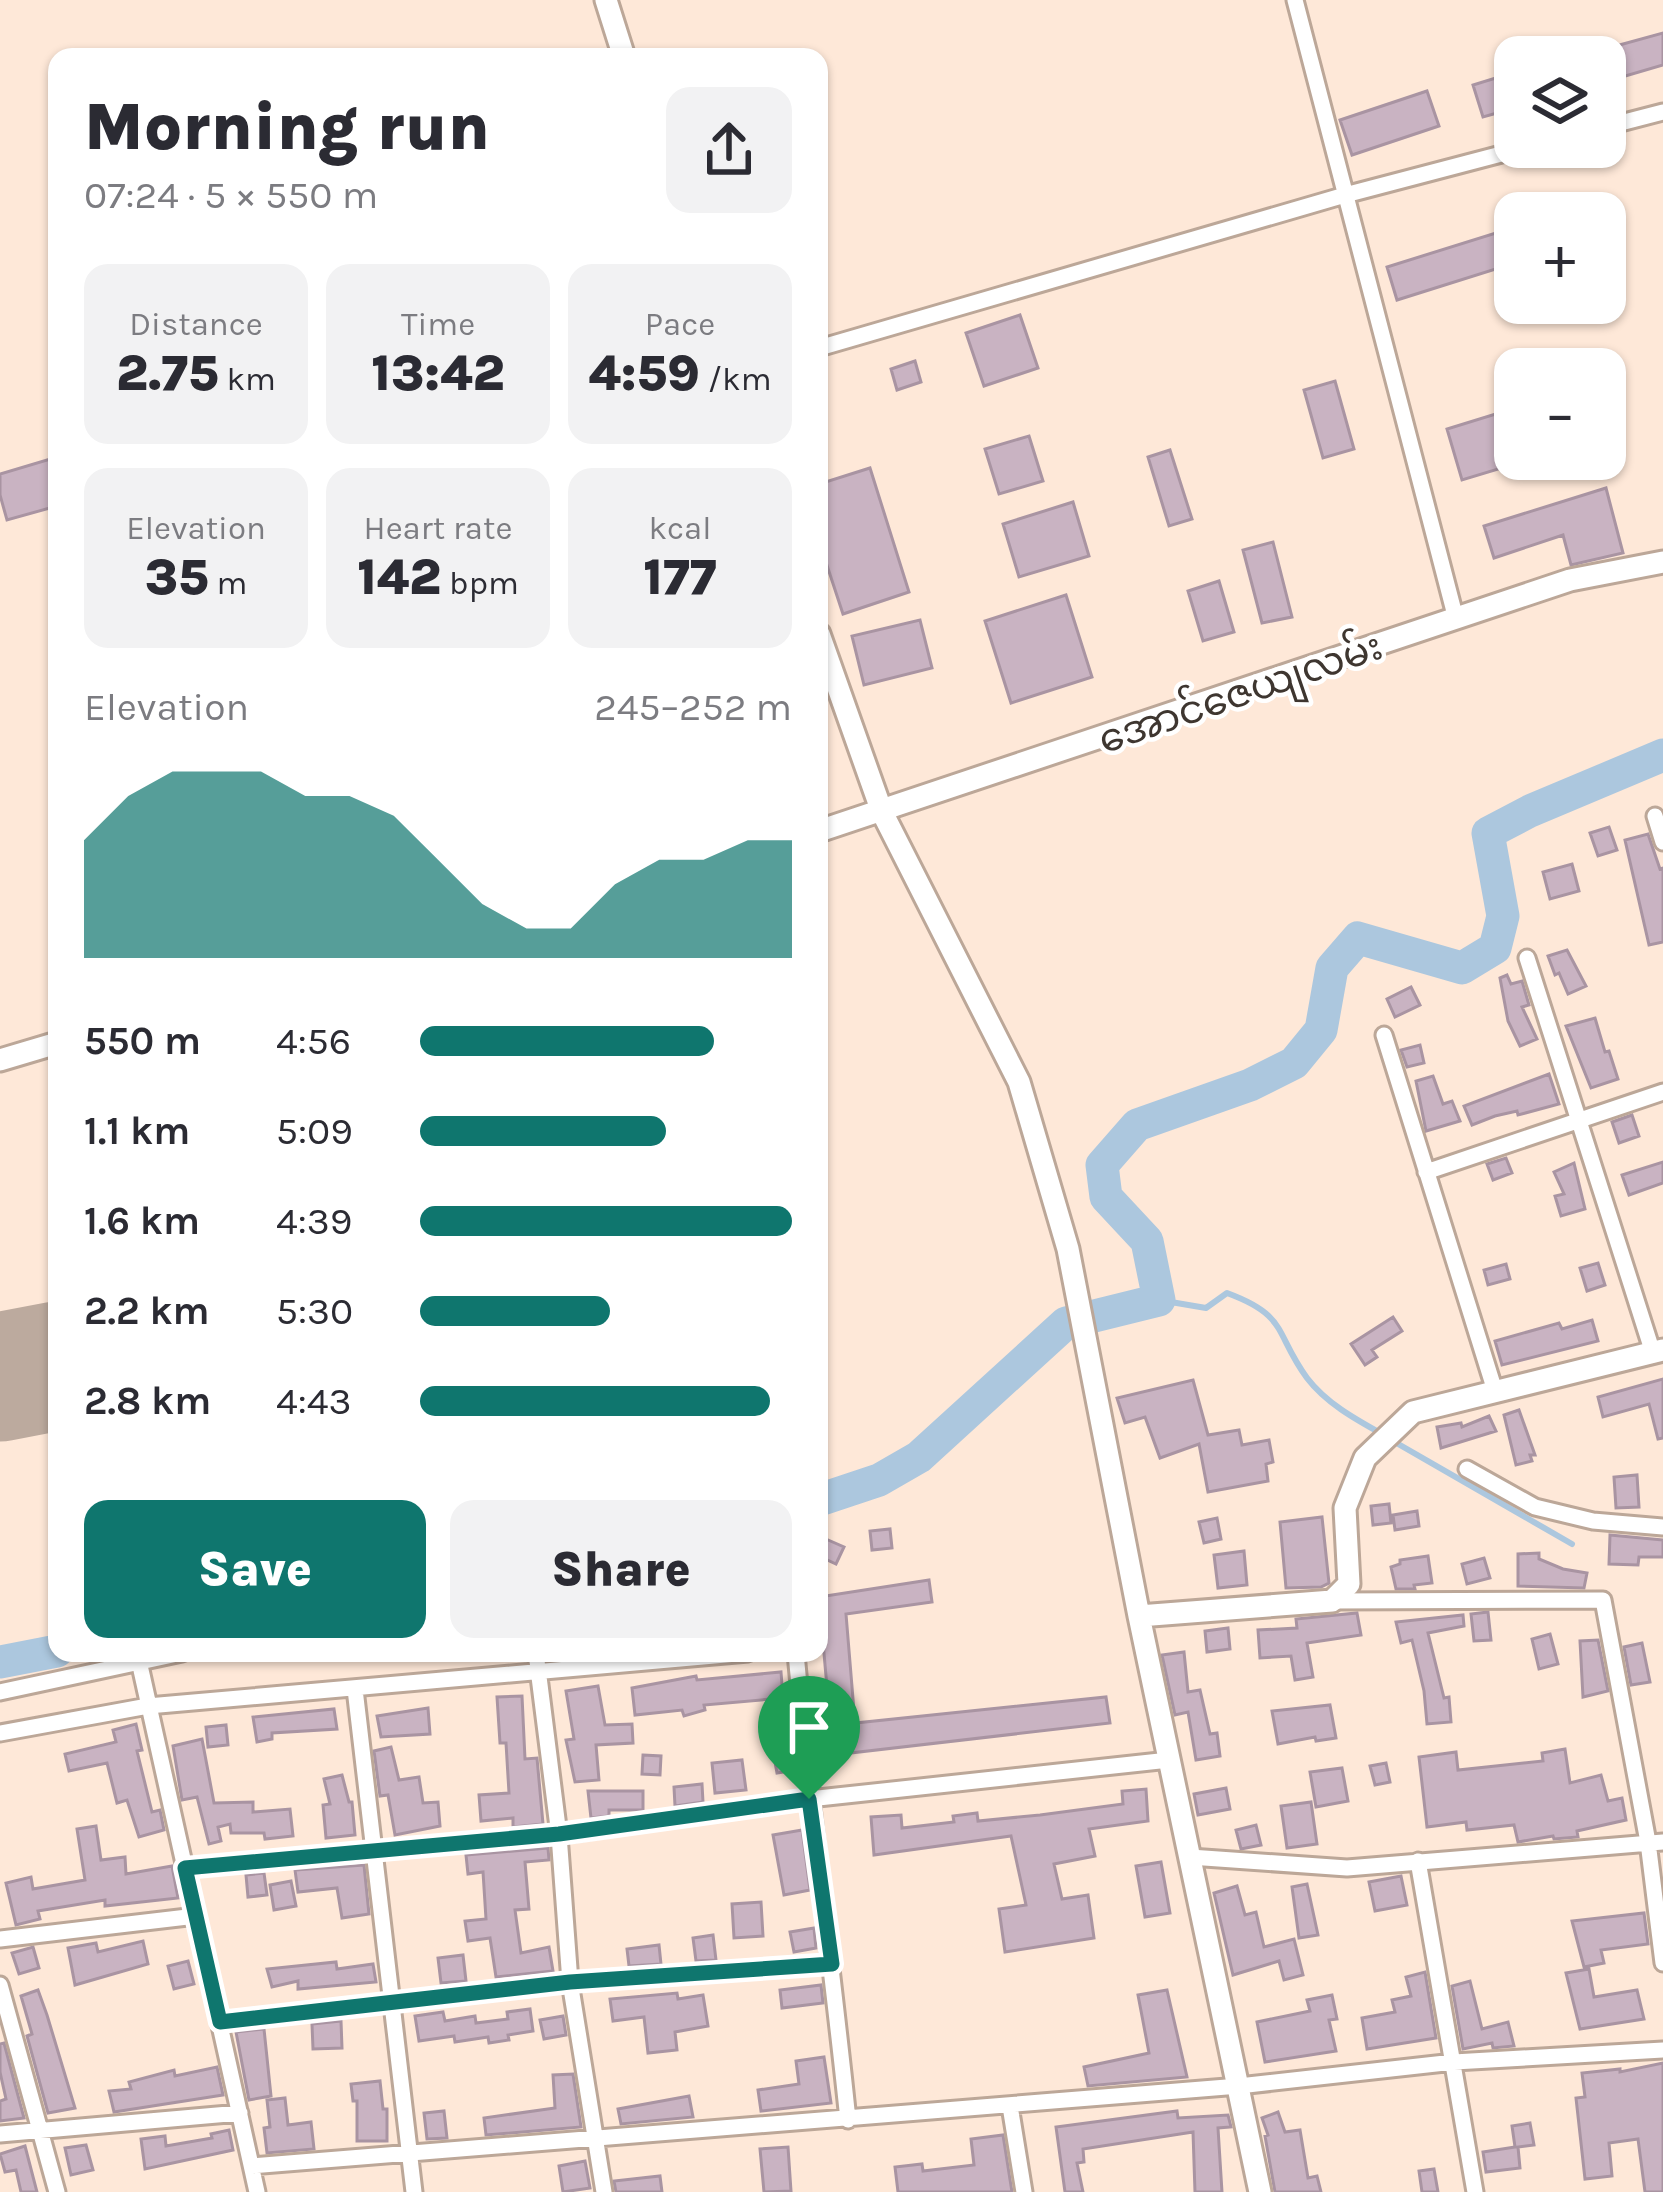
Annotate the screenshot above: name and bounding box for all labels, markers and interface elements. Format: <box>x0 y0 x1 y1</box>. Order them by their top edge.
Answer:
map controls <box>1494 36 1626 480</box>
button: layers <box>1494 36 1626 168</box>
button: share <box>666 87 792 213</box>
text: Morning run <box>84 88 490 166</box>
text: 07:24 · 5 × 550 m <box>84 172 378 218</box>
button: + <box>1494 192 1626 324</box>
text: Distance <box>129 305 263 343</box>
text: Time <box>401 305 475 343</box>
text: Pace <box>645 305 715 343</box>
text: 2.75 <box>116 343 219 403</box>
text: 13:42 <box>371 343 505 403</box>
text: 4:59 <box>588 343 700 403</box>
button: − <box>1494 348 1626 480</box>
text: km <box>219 360 276 398</box>
text: /km <box>700 360 772 398</box>
text: Elevation <box>126 509 266 547</box>
text: Heart rate <box>364 509 512 547</box>
text: kcal <box>648 509 712 547</box>
text: 35 <box>145 547 209 607</box>
text: 142 <box>357 547 441 607</box>
text: 177 <box>643 547 717 607</box>
text: m <box>209 564 247 602</box>
text: bpm <box>441 564 519 602</box>
street label: အောင်ဇေယျလမ်း <box>1091 620 1391 771</box>
text: Elevation <box>84 684 249 730</box>
text: 245–252 m <box>594 684 792 730</box>
text: 550 m <box>84 1018 201 1064</box>
text: 4:56 <box>276 1018 351 1064</box>
text: 1.1 km <box>84 1108 190 1154</box>
text: 5:09 <box>276 1108 353 1154</box>
text: 1.6 km <box>84 1198 200 1244</box>
text: 4:39 <box>276 1198 352 1244</box>
text: 2.2 km <box>84 1288 210 1334</box>
text: 5:30 <box>276 1288 353 1334</box>
text: 2.8 km <box>84 1378 211 1424</box>
text: 4:43 <box>276 1378 352 1424</box>
button: Save <box>84 1500 426 1638</box>
button: Share <box>450 1500 792 1638</box>
pin <box>758 1676 860 1799</box>
icon: arrive <box>776 1694 842 1760</box>

